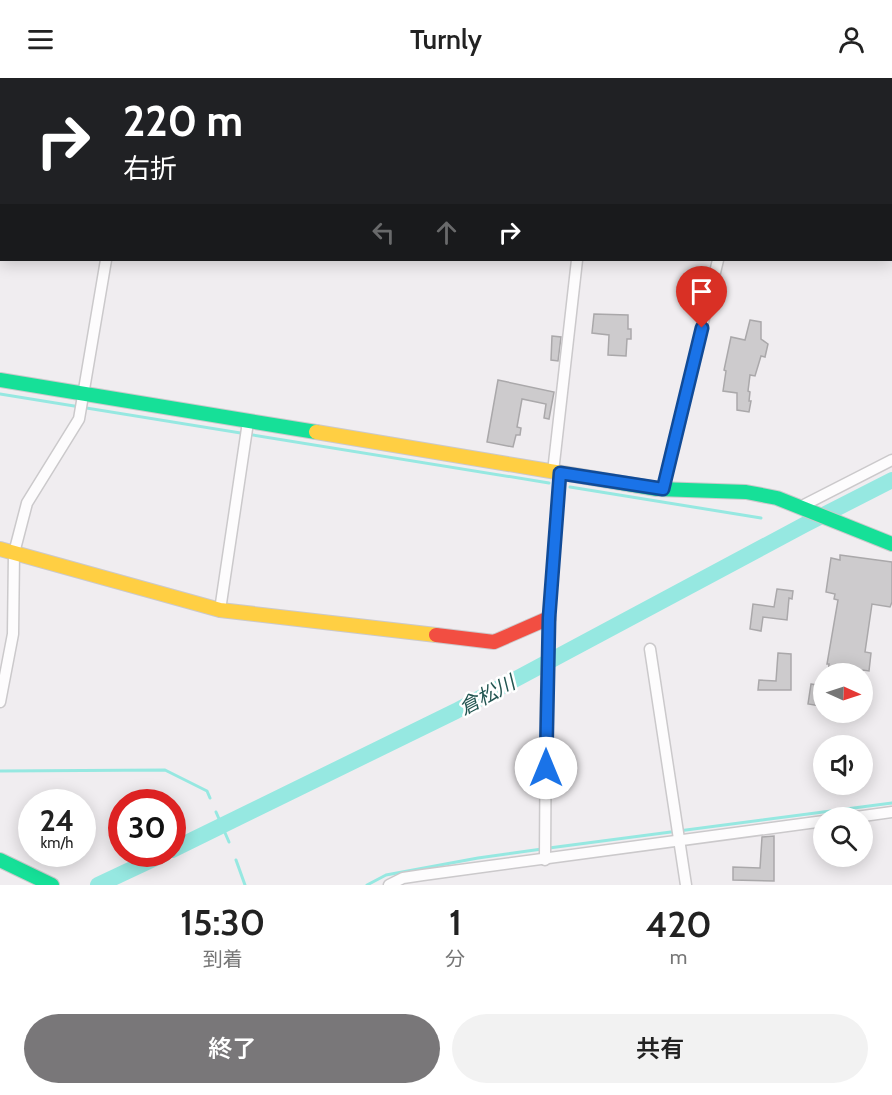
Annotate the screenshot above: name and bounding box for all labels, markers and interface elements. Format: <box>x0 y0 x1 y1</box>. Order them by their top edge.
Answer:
icon: menu <box>24 23 57 56</box>
text: Turnly <box>410 23 482 56</box>
icon: person <box>835 23 868 56</box>
text: 220 m <box>123 95 243 147</box>
icon: right <box>24 102 102 180</box>
text: 右折 <box>123 152 177 185</box>
icon: left <box>367 216 400 249</box>
icon: ahead <box>430 216 463 249</box>
icon: right <box>493 216 526 249</box>
pin <box>676 266 727 328</box>
icon: arrive <box>685 275 718 308</box>
north arrow <box>813 663 873 723</box>
map controls <box>813 663 873 867</box>
water label: 倉松川 <box>455 669 521 720</box>
button: sound <box>813 735 873 795</box>
position arrow <box>514 736 578 800</box>
speed limit sign: 30 <box>108 789 186 867</box>
text: 24 <box>40 802 74 839</box>
button: search <box>813 807 873 867</box>
text: km/h <box>41 834 73 852</box>
text: 15:30 <box>180 900 265 944</box>
text: 1 <box>449 900 462 944</box>
text: 420 <box>646 902 712 946</box>
text: m <box>670 945 687 969</box>
text: 到着 <box>203 947 243 971</box>
text: 分 <box>445 947 465 971</box>
button: 終了 <box>24 1014 440 1083</box>
button: 共有 <box>452 1014 868 1083</box>

